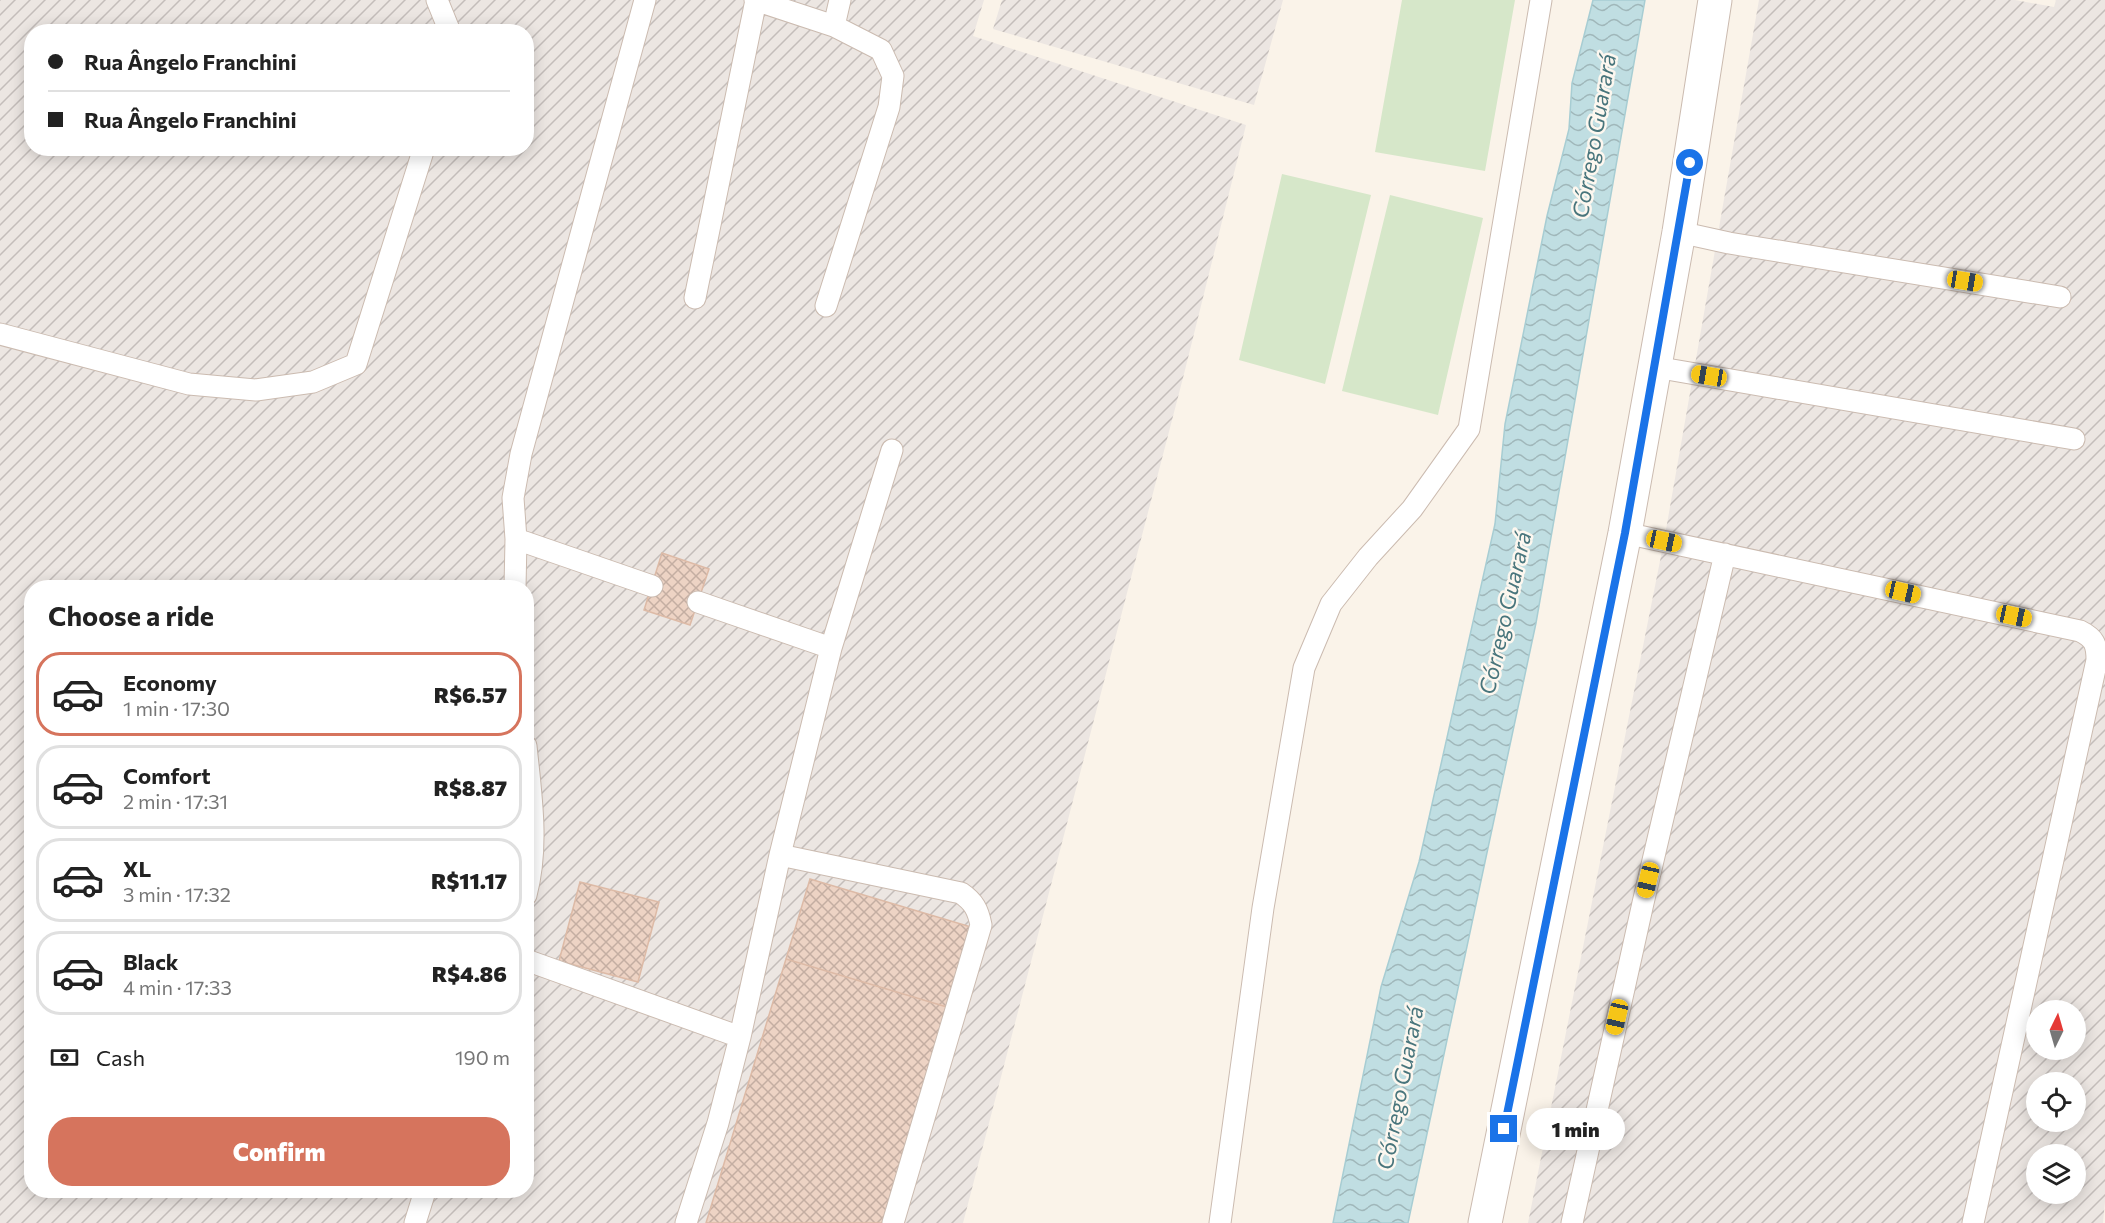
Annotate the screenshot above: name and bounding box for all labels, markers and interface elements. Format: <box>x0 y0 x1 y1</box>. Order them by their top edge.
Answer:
text: Rua Ângelo Franchini <box>84 48 297 75</box>
water label: Córrego Guarará <box>1566 51 1621 220</box>
text: Rua Ângelo Franchini <box>84 106 297 133</box>
route start <box>1676 149 1703 176</box>
car <box>1946 269 1984 293</box>
car <box>1690 364 1728 388</box>
water label: Córrego Guarará <box>1473 528 1536 697</box>
car <box>1645 528 1683 554</box>
car <box>1883 579 1923 605</box>
text: Choose a ride <box>48 599 214 632</box>
car <box>1995 603 2033 629</box>
icon: car <box>51 667 105 721</box>
text: Economy <box>123 669 217 696</box>
text: R$6.57 <box>434 681 507 708</box>
text: 1 min · 17:30 <box>123 696 230 720</box>
icon: car <box>51 760 105 814</box>
text: Comfort <box>123 762 211 789</box>
text: R$8.87 <box>434 774 507 801</box>
text: 2 min · 17:31 <box>123 789 228 813</box>
icon: car <box>51 853 105 907</box>
text: XL <box>123 855 151 882</box>
car <box>1635 860 1661 900</box>
text: R$11.17 <box>431 867 507 894</box>
text: 3 min · 17:32 <box>123 882 231 906</box>
icon: car <box>51 946 105 1000</box>
text: Black <box>123 948 178 975</box>
text: R$4.86 <box>432 960 507 987</box>
text: 4 min · 17:33 <box>123 975 232 999</box>
car <box>1604 997 1630 1037</box>
north arrow <box>2026 1000 2086 1060</box>
map controls <box>2026 1000 2086 1204</box>
water label: Córrego Guarará <box>1370 1003 1429 1172</box>
icon: cash <box>48 1041 81 1074</box>
text: Cash <box>96 1044 145 1071</box>
text: 190 m <box>455 1045 510 1069</box>
button: locate <box>2026 1072 2086 1132</box>
callout: 1 min <box>1525 1108 1624 1150</box>
route end <box>1490 1115 1517 1142</box>
button: Confirm <box>48 1117 510 1186</box>
text: 1 min <box>1551 1117 1600 1141</box>
button: layers <box>2026 1144 2086 1204</box>

